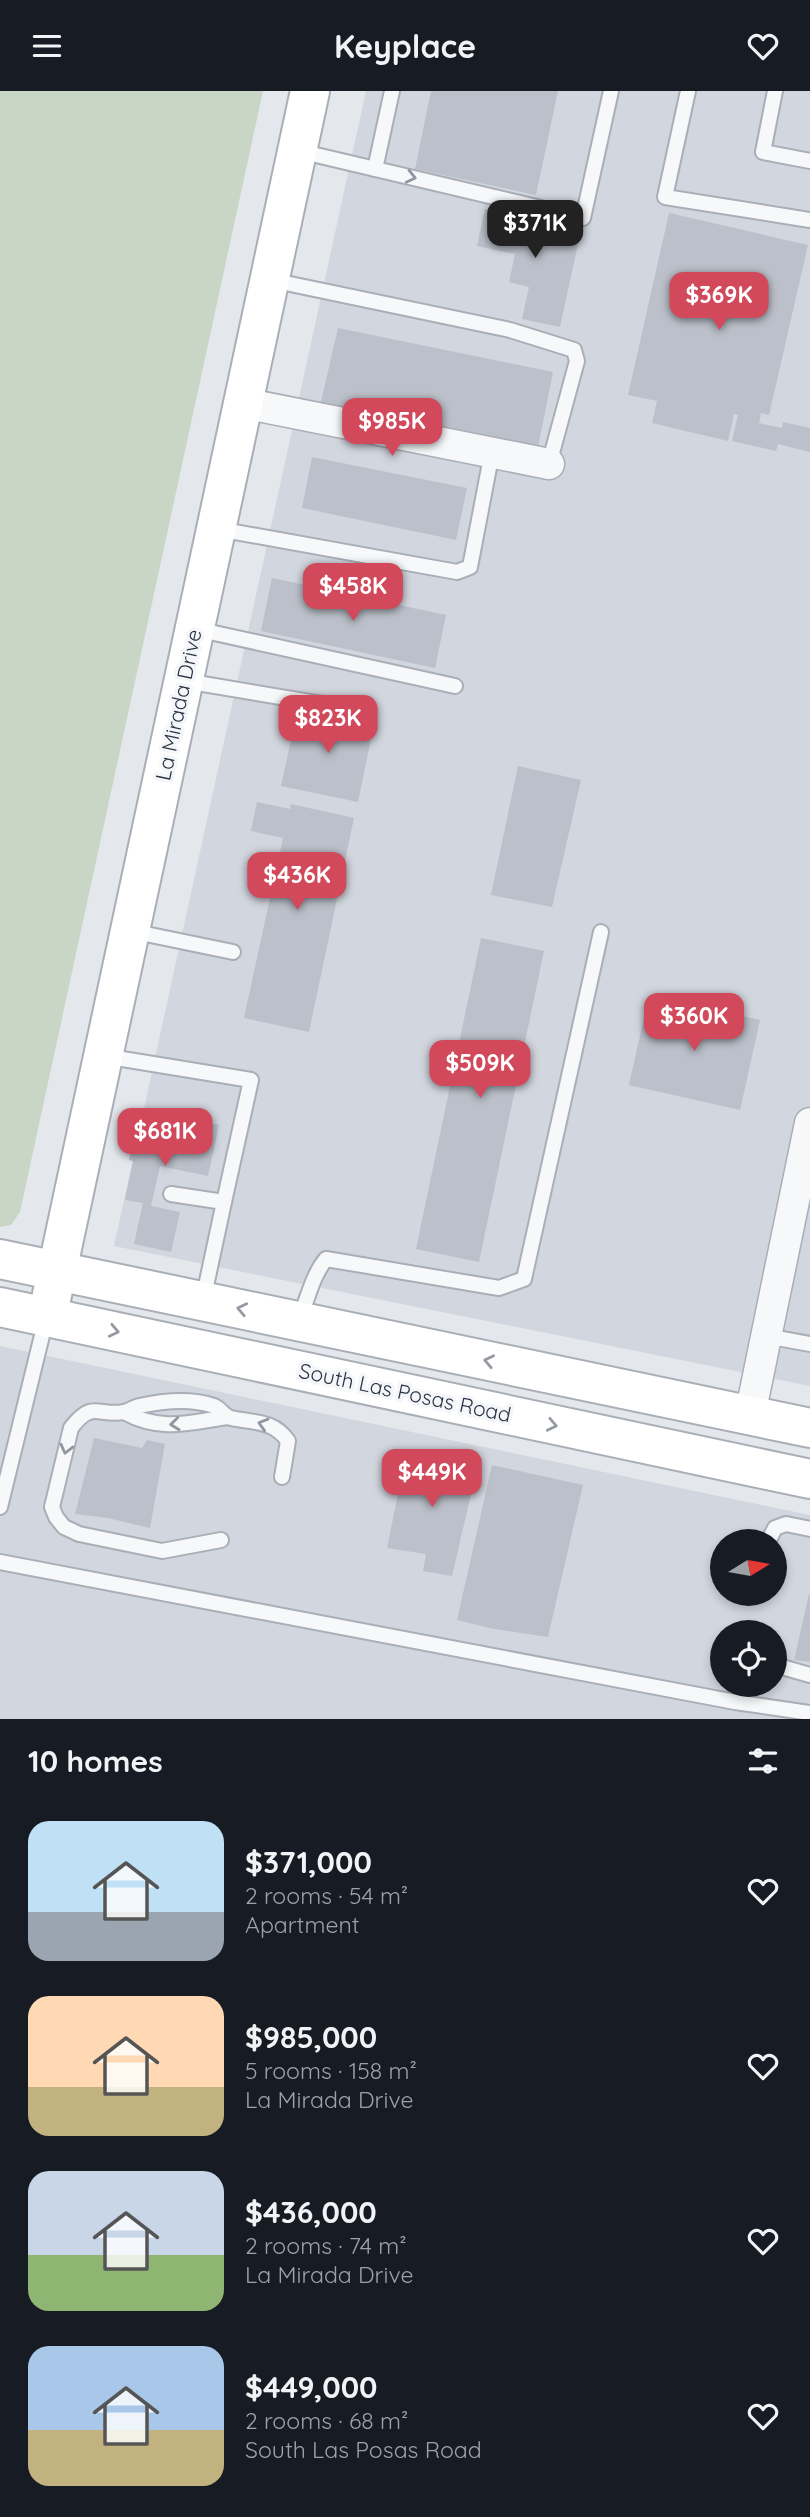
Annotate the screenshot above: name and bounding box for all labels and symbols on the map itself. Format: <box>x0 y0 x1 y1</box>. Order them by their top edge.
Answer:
one-way arrow <box>405 169 417 184</box>
pin: $371K <box>486 201 584 260</box>
pin: $369K <box>670 273 768 332</box>
pin: $985K <box>343 399 441 458</box>
pin: $458K <box>304 563 402 623</box>
street label: La Mirada Drive <box>149 627 207 783</box>
pin: $823K <box>279 695 377 755</box>
pin: $436K <box>248 853 346 912</box>
pin: $360K <box>645 993 743 1053</box>
pin: $509K <box>431 1041 529 1100</box>
pin: $681K <box>116 1109 214 1168</box>
one-way arrow <box>236 1302 248 1317</box>
one-way arrow <box>108 1323 120 1338</box>
one-way arrow <box>483 1355 495 1369</box>
street label: South Las Posas Road <box>297 1357 514 1427</box>
one-way arrow <box>546 1416 558 1431</box>
one-way arrow <box>169 1417 180 1432</box>
one-way arrow <box>257 1417 269 1432</box>
one-way arrow <box>60 1443 74 1455</box>
pin: $449K <box>383 1449 481 1509</box>
north arrow <box>710 1529 788 1607</box>

